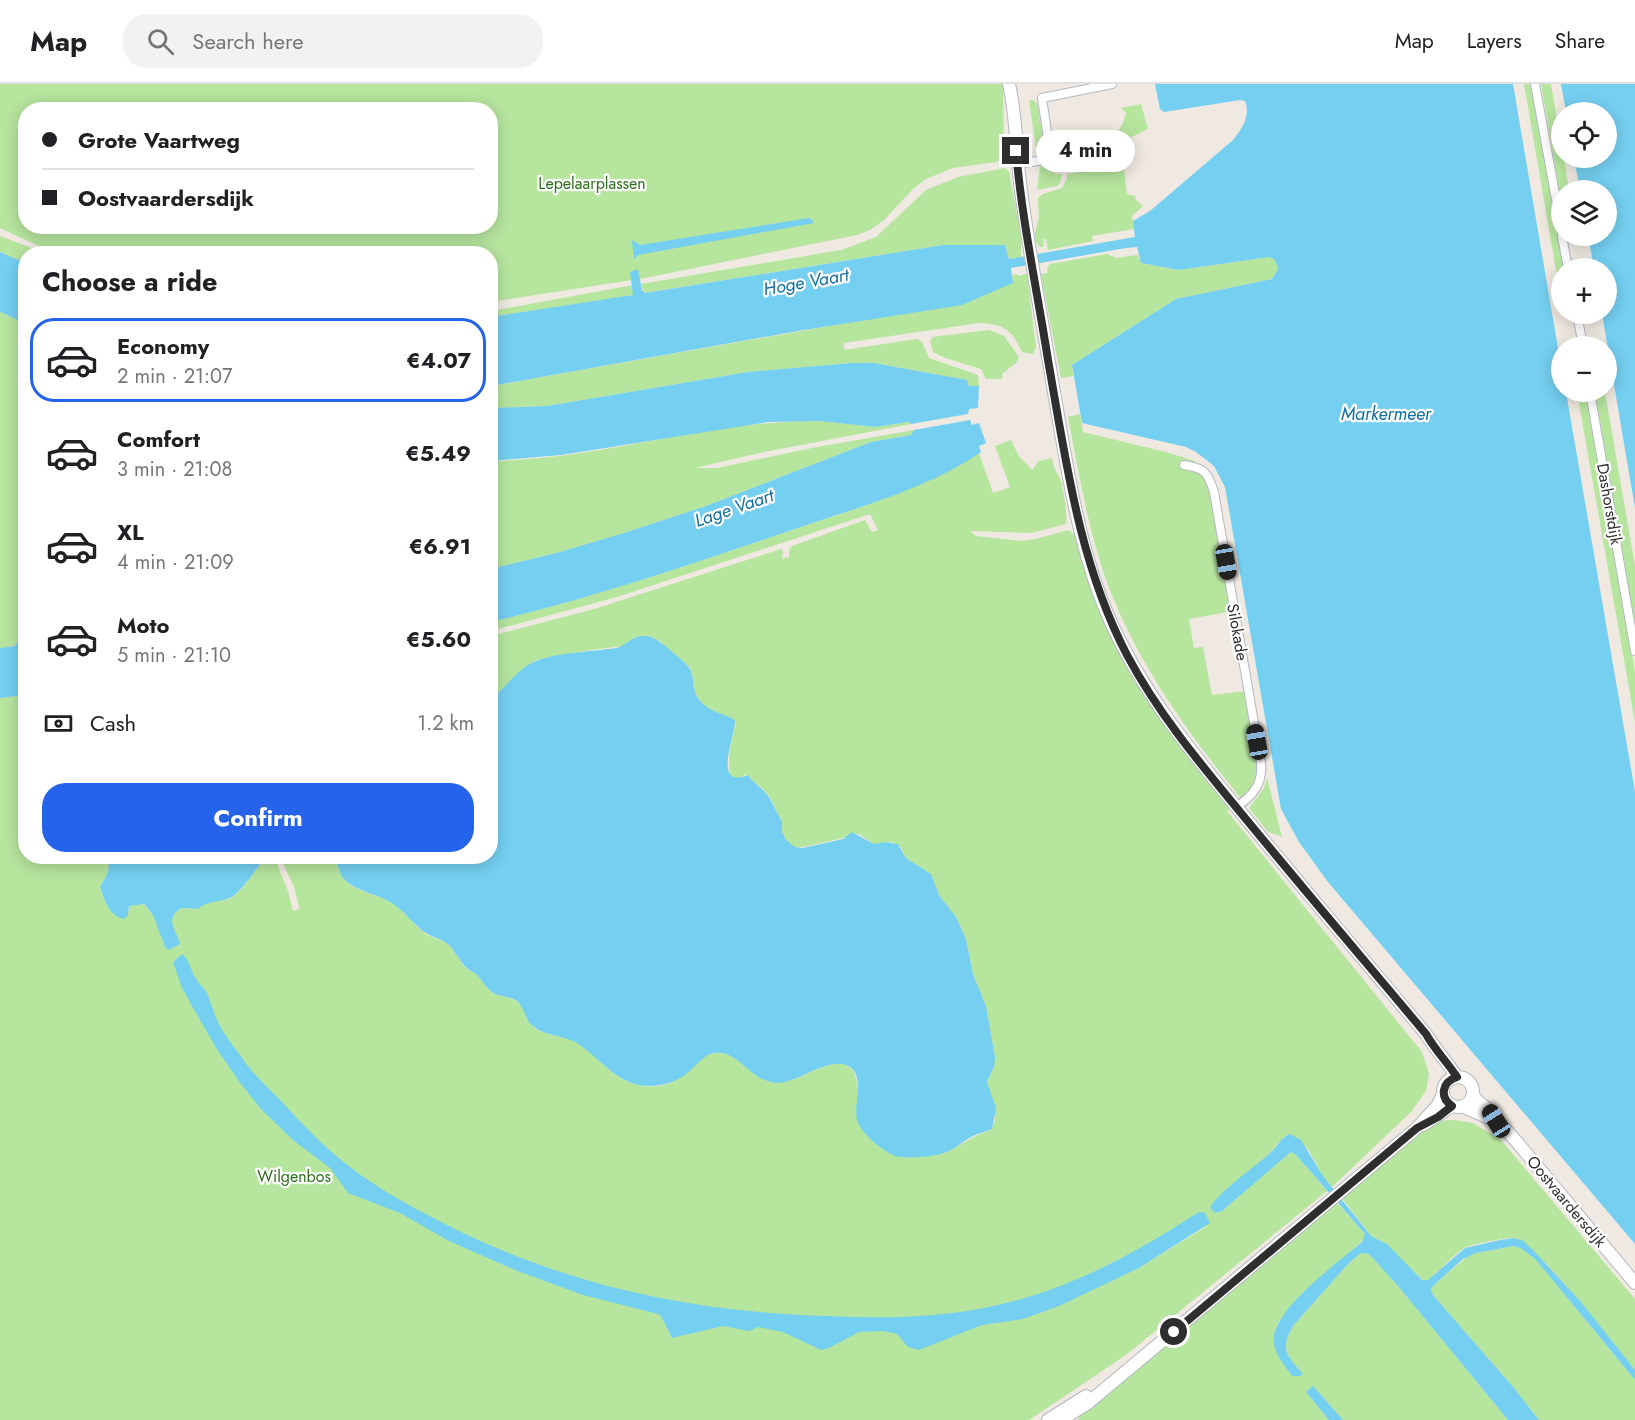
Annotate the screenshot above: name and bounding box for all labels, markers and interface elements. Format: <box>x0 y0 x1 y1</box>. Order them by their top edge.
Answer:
search box <box>123 14 543 68</box>
text: Map <box>30 21 87 62</box>
icon: search <box>144 25 177 58</box>
text: Search here <box>192 25 304 57</box>
text: Map <box>1395 26 1434 56</box>
text: Layers <box>1467 26 1522 56</box>
text: Share <box>1555 26 1605 56</box>
map controls <box>1551 102 1617 402</box>
button: locate <box>1551 102 1617 168</box>
text: Grote Vaartweg <box>78 124 240 156</box>
callout: 4 min <box>1037 130 1136 172</box>
text: 4 min <box>1059 136 1112 165</box>
route end <box>1002 137 1029 164</box>
park label: Lepelaarplassen <box>538 172 646 195</box>
button: layers <box>1551 180 1617 246</box>
text: Oostvaardersdijk <box>78 182 254 214</box>
button: + <box>1551 258 1617 324</box>
water label: Hoge Vaart <box>761 261 852 302</box>
text: Choose a ride <box>42 262 217 301</box>
text: Economy <box>117 330 209 362</box>
icon: car <box>45 333 99 387</box>
button: − <box>1551 336 1617 402</box>
text: €4.07 <box>406 344 471 376</box>
text: 2 min · 21:07 <box>117 362 233 391</box>
water label: Markermeer <box>1341 401 1432 427</box>
text: Comfort <box>117 423 200 455</box>
icon: car <box>45 426 99 480</box>
text: €5.49 <box>405 437 471 469</box>
text: 3 min · 21:08 <box>117 455 233 484</box>
street label: Dashorstdijk <box>1591 462 1628 548</box>
water label: Lage Vaart <box>691 482 779 534</box>
text: XL <box>117 516 144 548</box>
icon: car <box>45 519 99 573</box>
text: €6.91 <box>409 530 471 562</box>
car <box>1214 543 1238 581</box>
text: 4 min · 21:09 <box>117 548 234 577</box>
street label: Silokade <box>1221 602 1254 662</box>
text: Moto <box>117 609 170 641</box>
icon: car <box>45 612 99 666</box>
text: €5.60 <box>406 623 471 655</box>
text: 5 min · 21:10 <box>117 641 231 670</box>
icon: cash <box>42 707 75 740</box>
text: Cash <box>90 707 136 739</box>
text: 1.2 km <box>417 709 474 738</box>
car <box>1245 723 1269 761</box>
button: Confirm <box>42 783 474 852</box>
car <box>1479 1101 1513 1141</box>
street label: Oostvaardersdijk <box>1521 1151 1612 1253</box>
park label: Wilgenbos <box>257 1165 331 1188</box>
route start <box>1160 1318 1187 1345</box>

